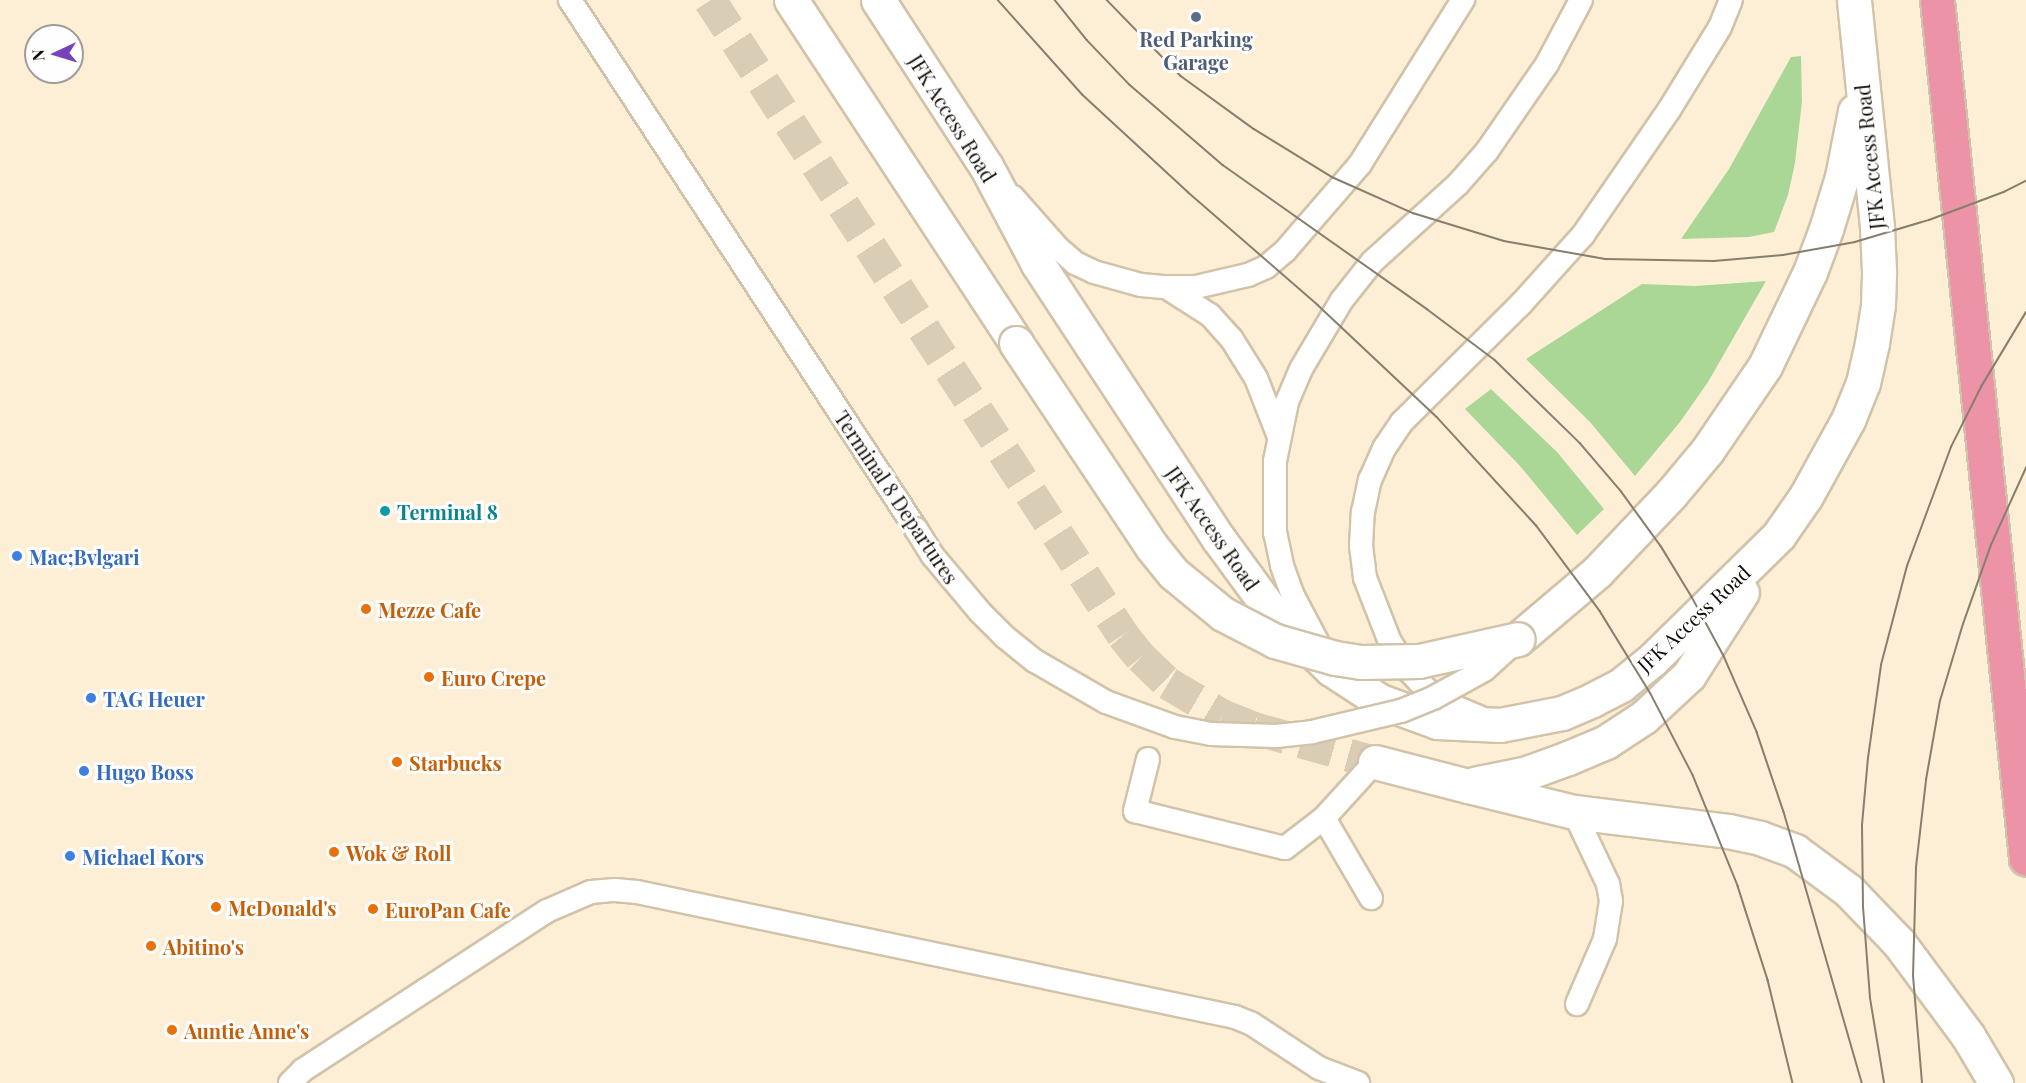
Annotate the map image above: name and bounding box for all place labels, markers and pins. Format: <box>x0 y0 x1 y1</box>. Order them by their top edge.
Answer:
marker: Red Parking Garage <box>1189 10 1203 24</box>
place label: Red Parking Garage <box>1139 27 1253 74</box>
place label: Terminal 8 <box>397 499 498 523</box>
marker: Terminal 8 <box>378 504 392 518</box>
place label: Mac;Bvlgari <box>29 544 139 568</box>
marker: Mac;Bvlgari <box>10 549 24 563</box>
place label: Mezze Cafe <box>378 597 481 621</box>
marker: Mezze Cafe <box>359 602 373 616</box>
place label: Euro Crepe <box>441 665 546 689</box>
marker: Euro Crepe <box>422 670 436 684</box>
place label: TAG Heuer <box>103 686 205 710</box>
marker: TAG Heuer <box>84 691 98 705</box>
place label: Starbucks <box>409 750 502 774</box>
marker: Starbucks <box>390 755 404 769</box>
place label: Hugo Boss <box>96 759 194 783</box>
marker: Hugo Boss <box>77 764 91 778</box>
place label: Wok & Roll <box>346 840 452 864</box>
place label: Michael Kors <box>82 844 204 868</box>
marker: Wok & Roll <box>327 845 341 859</box>
marker: Michael Kors <box>63 849 77 863</box>
place label: McDonald's <box>228 895 337 919</box>
place label: EuroPan Cafe <box>385 897 511 921</box>
marker: McDonald's <box>209 900 223 914</box>
marker: EuroPan Cafe <box>366 902 380 916</box>
place label: Abitino's <box>163 934 244 958</box>
marker: Abitino's <box>144 939 158 953</box>
place label: Auntie Anne's <box>184 1018 310 1042</box>
marker: Auntie Anne's <box>165 1023 179 1037</box>

